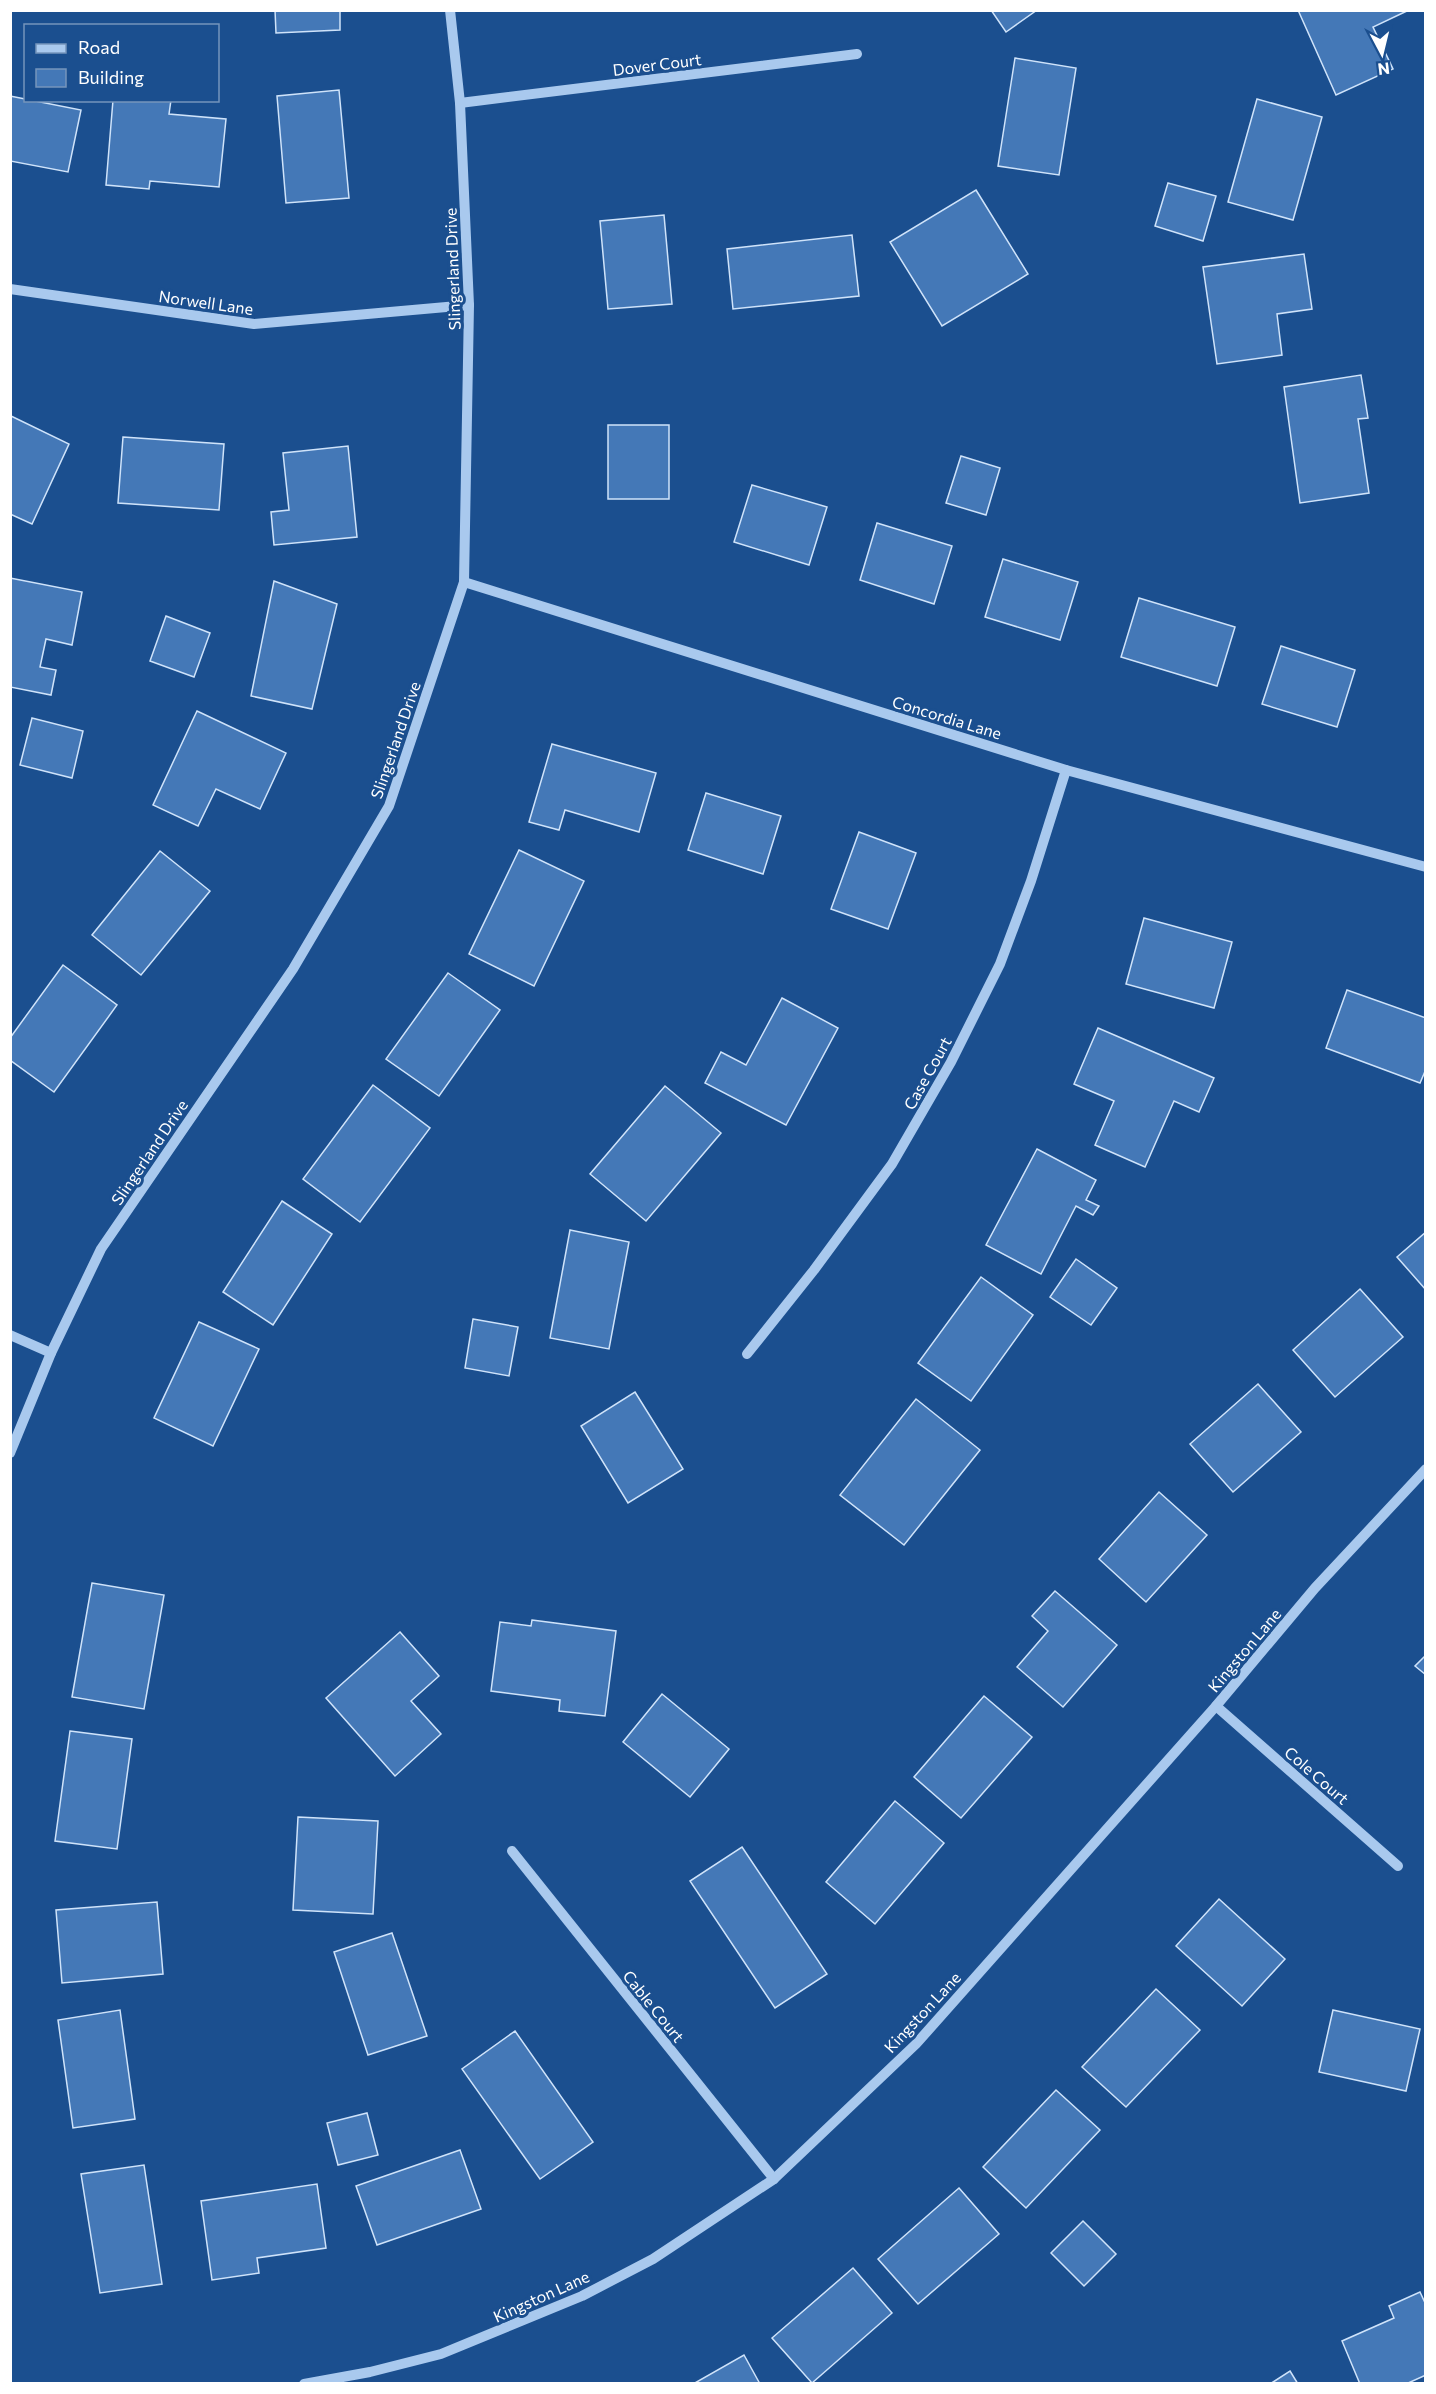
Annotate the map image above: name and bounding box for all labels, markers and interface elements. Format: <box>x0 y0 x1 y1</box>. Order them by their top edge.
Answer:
legend <box>24 24 219 102</box>
north arrow <box>1352 24 1412 84</box>
text: Road <box>78 36 120 58</box>
street label: Dover Court <box>612 49 703 79</box>
text: N <box>1377 59 1391 80</box>
text: Building <box>78 66 144 88</box>
street label: Slingerland Drive <box>440 207 464 331</box>
street label: Norwell Lane <box>157 286 255 318</box>
street label: Slingerland Drive <box>366 679 424 801</box>
street label: Concordia Lane <box>890 691 1004 743</box>
street label: Case Court <box>899 1033 955 1113</box>
street label: Slingerland Drive <box>107 1096 191 1208</box>
street label: Kingston Lane <box>1204 1604 1284 1696</box>
street label: Cole Court <box>1281 1742 1353 1808</box>
street label: Cable Court <box>619 1966 689 2046</box>
street label: Kingston Lane <box>880 1968 964 2056</box>
street label: Kingston Lane <box>490 2266 592 2326</box>

